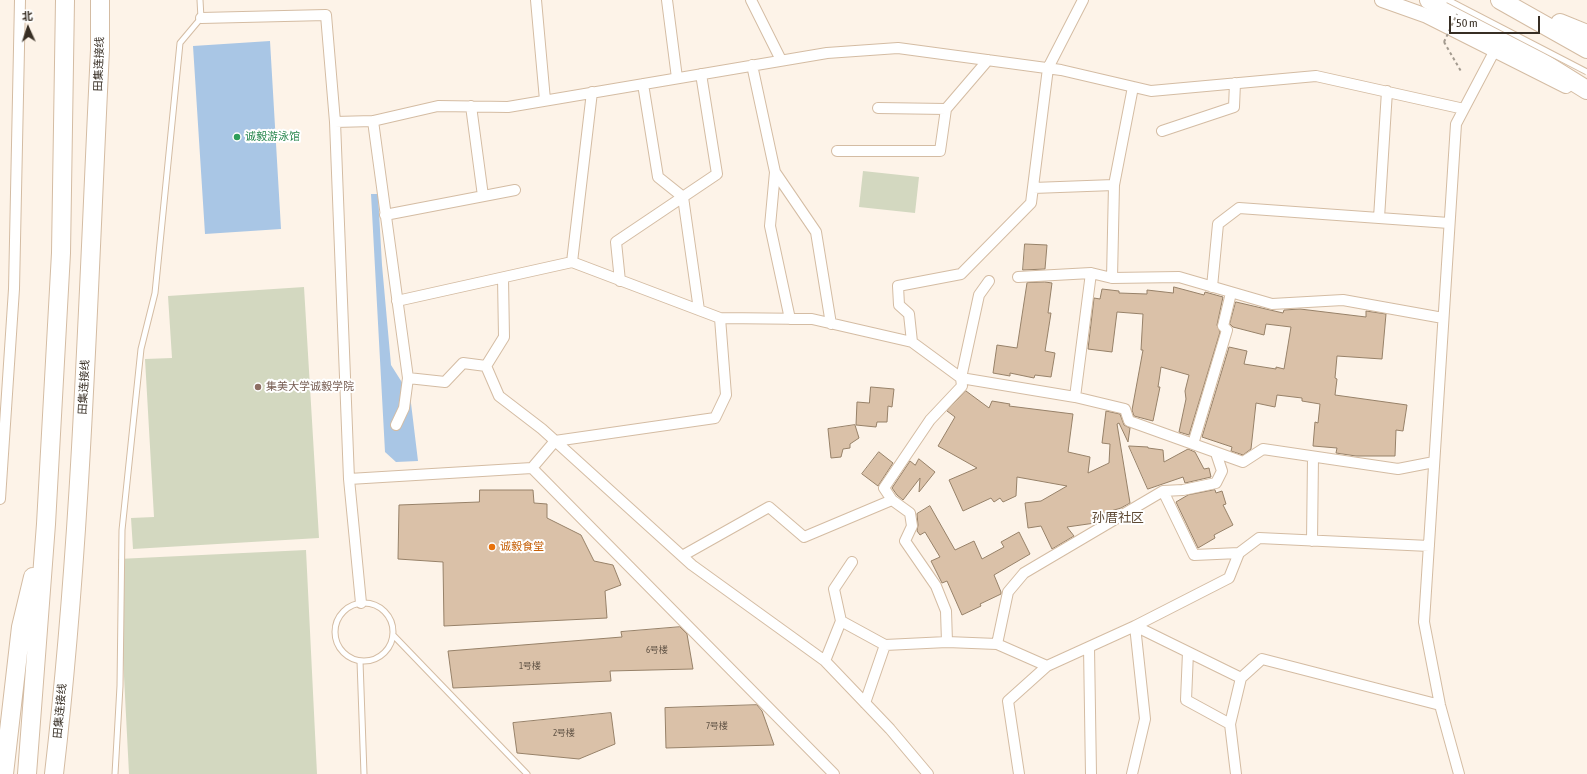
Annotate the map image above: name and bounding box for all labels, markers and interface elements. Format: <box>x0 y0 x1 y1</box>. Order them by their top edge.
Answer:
north arrow <box>8 8 48 48</box>
scale bar <box>1451 8 1542 34</box>
text: 北 <box>22 10 33 22</box>
text: 50 m <box>1456 16 1478 30</box>
street label: 田集连接线 <box>91 36 107 92</box>
place label: 诚毅游泳馆 <box>245 130 300 144</box>
marker: 诚毅游泳馆 <box>232 132 242 142</box>
street label: 田集连接线 <box>76 359 92 415</box>
place label: 集美大学诚毅学院 <box>266 380 354 394</box>
marker: 集美大学诚毅学院 <box>253 382 263 392</box>
district label: 孙厝社区 <box>1092 510 1144 526</box>
place label: 诚毅食堂 <box>500 540 544 554</box>
marker: 诚毅食堂 <box>487 542 497 552</box>
house number: 6号楼 <box>646 645 668 655</box>
house number: 1号楼 <box>519 661 541 671</box>
street label: 田集连接线 <box>51 683 69 739</box>
house number: 7号楼 <box>706 721 728 731</box>
house number: 2号楼 <box>553 728 575 738</box>

